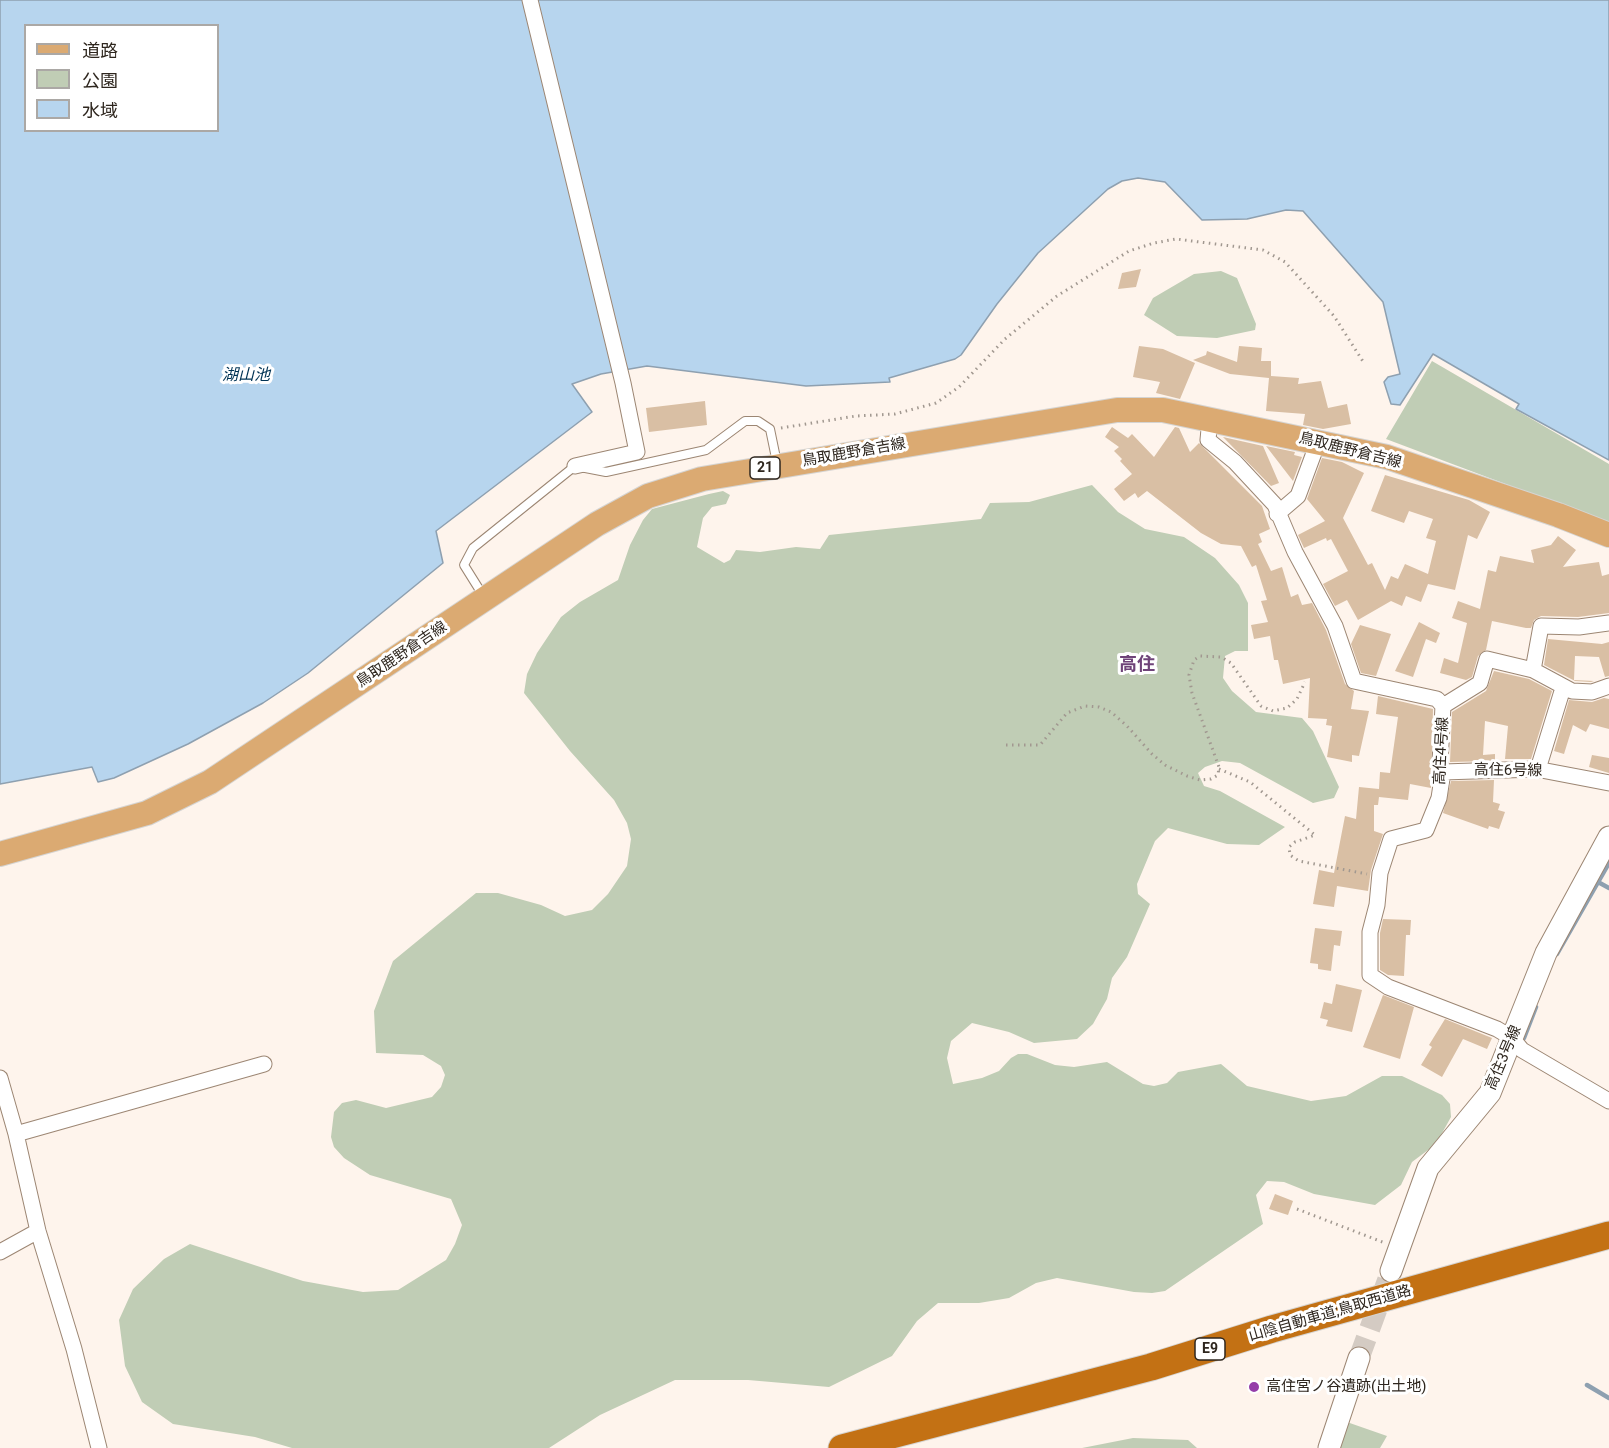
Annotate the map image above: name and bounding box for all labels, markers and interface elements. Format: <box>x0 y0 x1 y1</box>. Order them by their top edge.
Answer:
legend <box>24 24 219 132</box>
text: 道路 <box>82 40 118 61</box>
text: 公園 <box>82 70 118 91</box>
text: 水域 <box>82 100 118 121</box>
water label: 湖山池 <box>222 366 270 386</box>
street label: 鳥取鹿野倉吉線 <box>1297 430 1403 472</box>
street label: 鳥取鹿野倉吉線 <box>801 435 907 471</box>
road number: 21 <box>750 457 780 479</box>
street label: 鳥取鹿野倉吉線 <box>353 618 451 692</box>
district label: 高住 <box>1119 654 1155 676</box>
street label: 高住4号線 <box>1431 716 1453 786</box>
street label: 高住6号線 <box>1474 761 1542 781</box>
street label: 高住3号線 <box>1482 1023 1526 1093</box>
street label: 山陰自動車道;鳥取西道路 <box>1247 1282 1413 1346</box>
road number: E9 <box>1195 1338 1225 1360</box>
place label: 高住宮ノ谷遺跡(出土地) <box>1266 1378 1426 1396</box>
marker: 高住宮ノ谷遺跡(出土地) <box>1247 1380 1261 1394</box>

